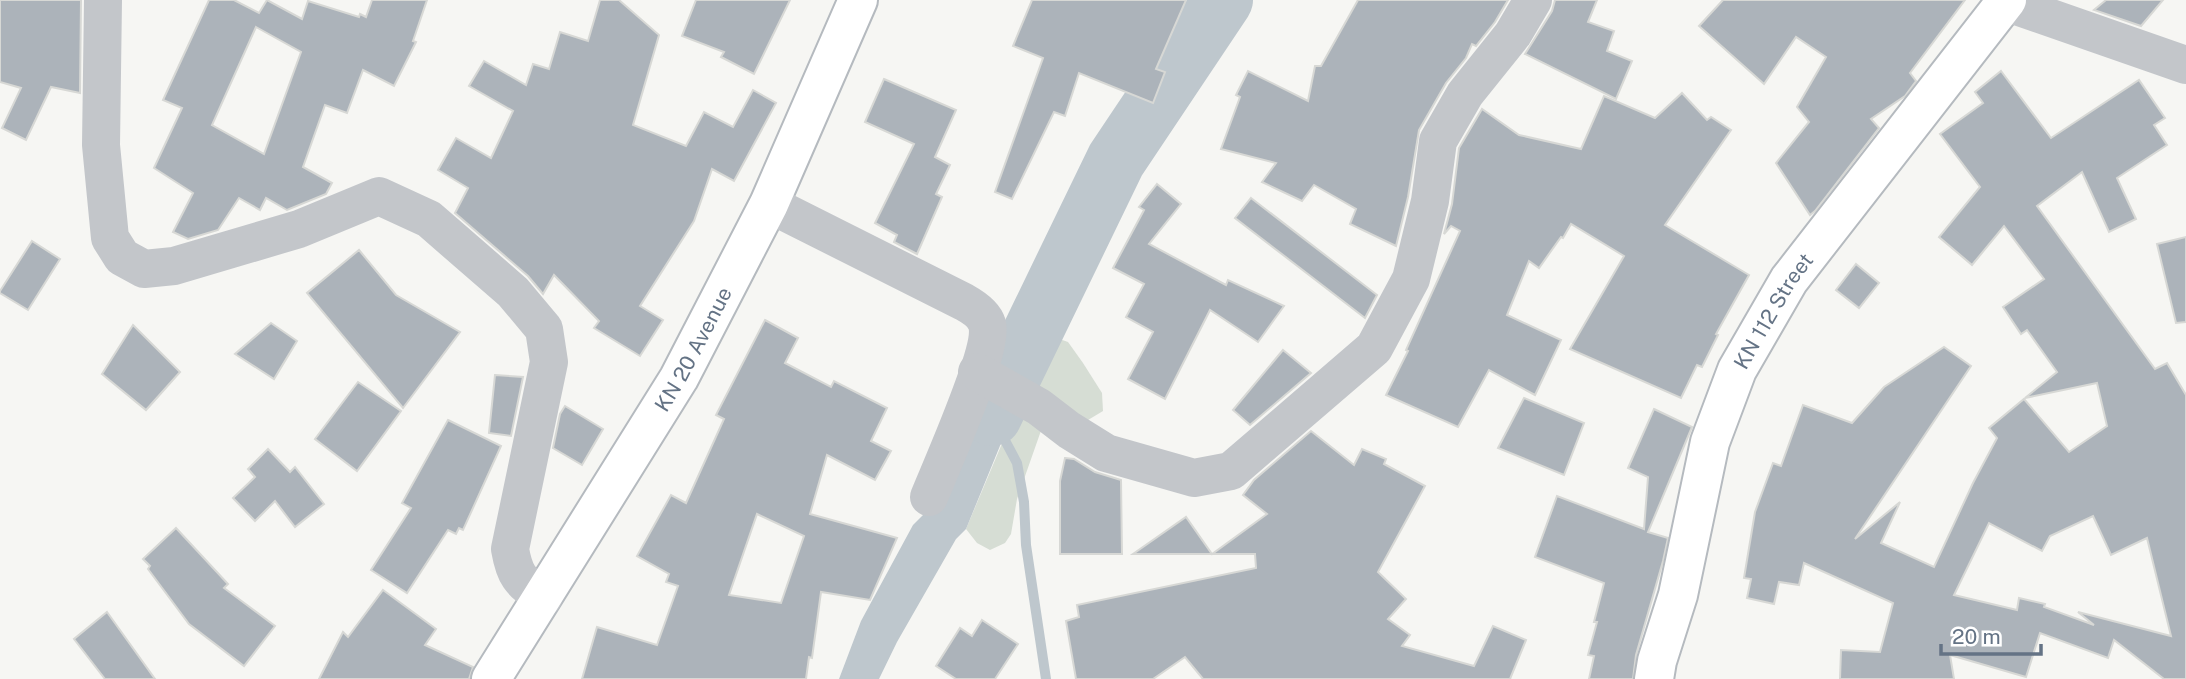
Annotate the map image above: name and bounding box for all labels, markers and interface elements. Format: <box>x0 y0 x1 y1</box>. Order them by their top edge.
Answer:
street label: KN 112 Street <box>1728 248 1818 373</box>
street label: KN 20 Avenue <box>649 282 737 416</box>
scale bar <box>1941 612 2041 656</box>
text: 20 m <box>1952 624 2001 649</box>

